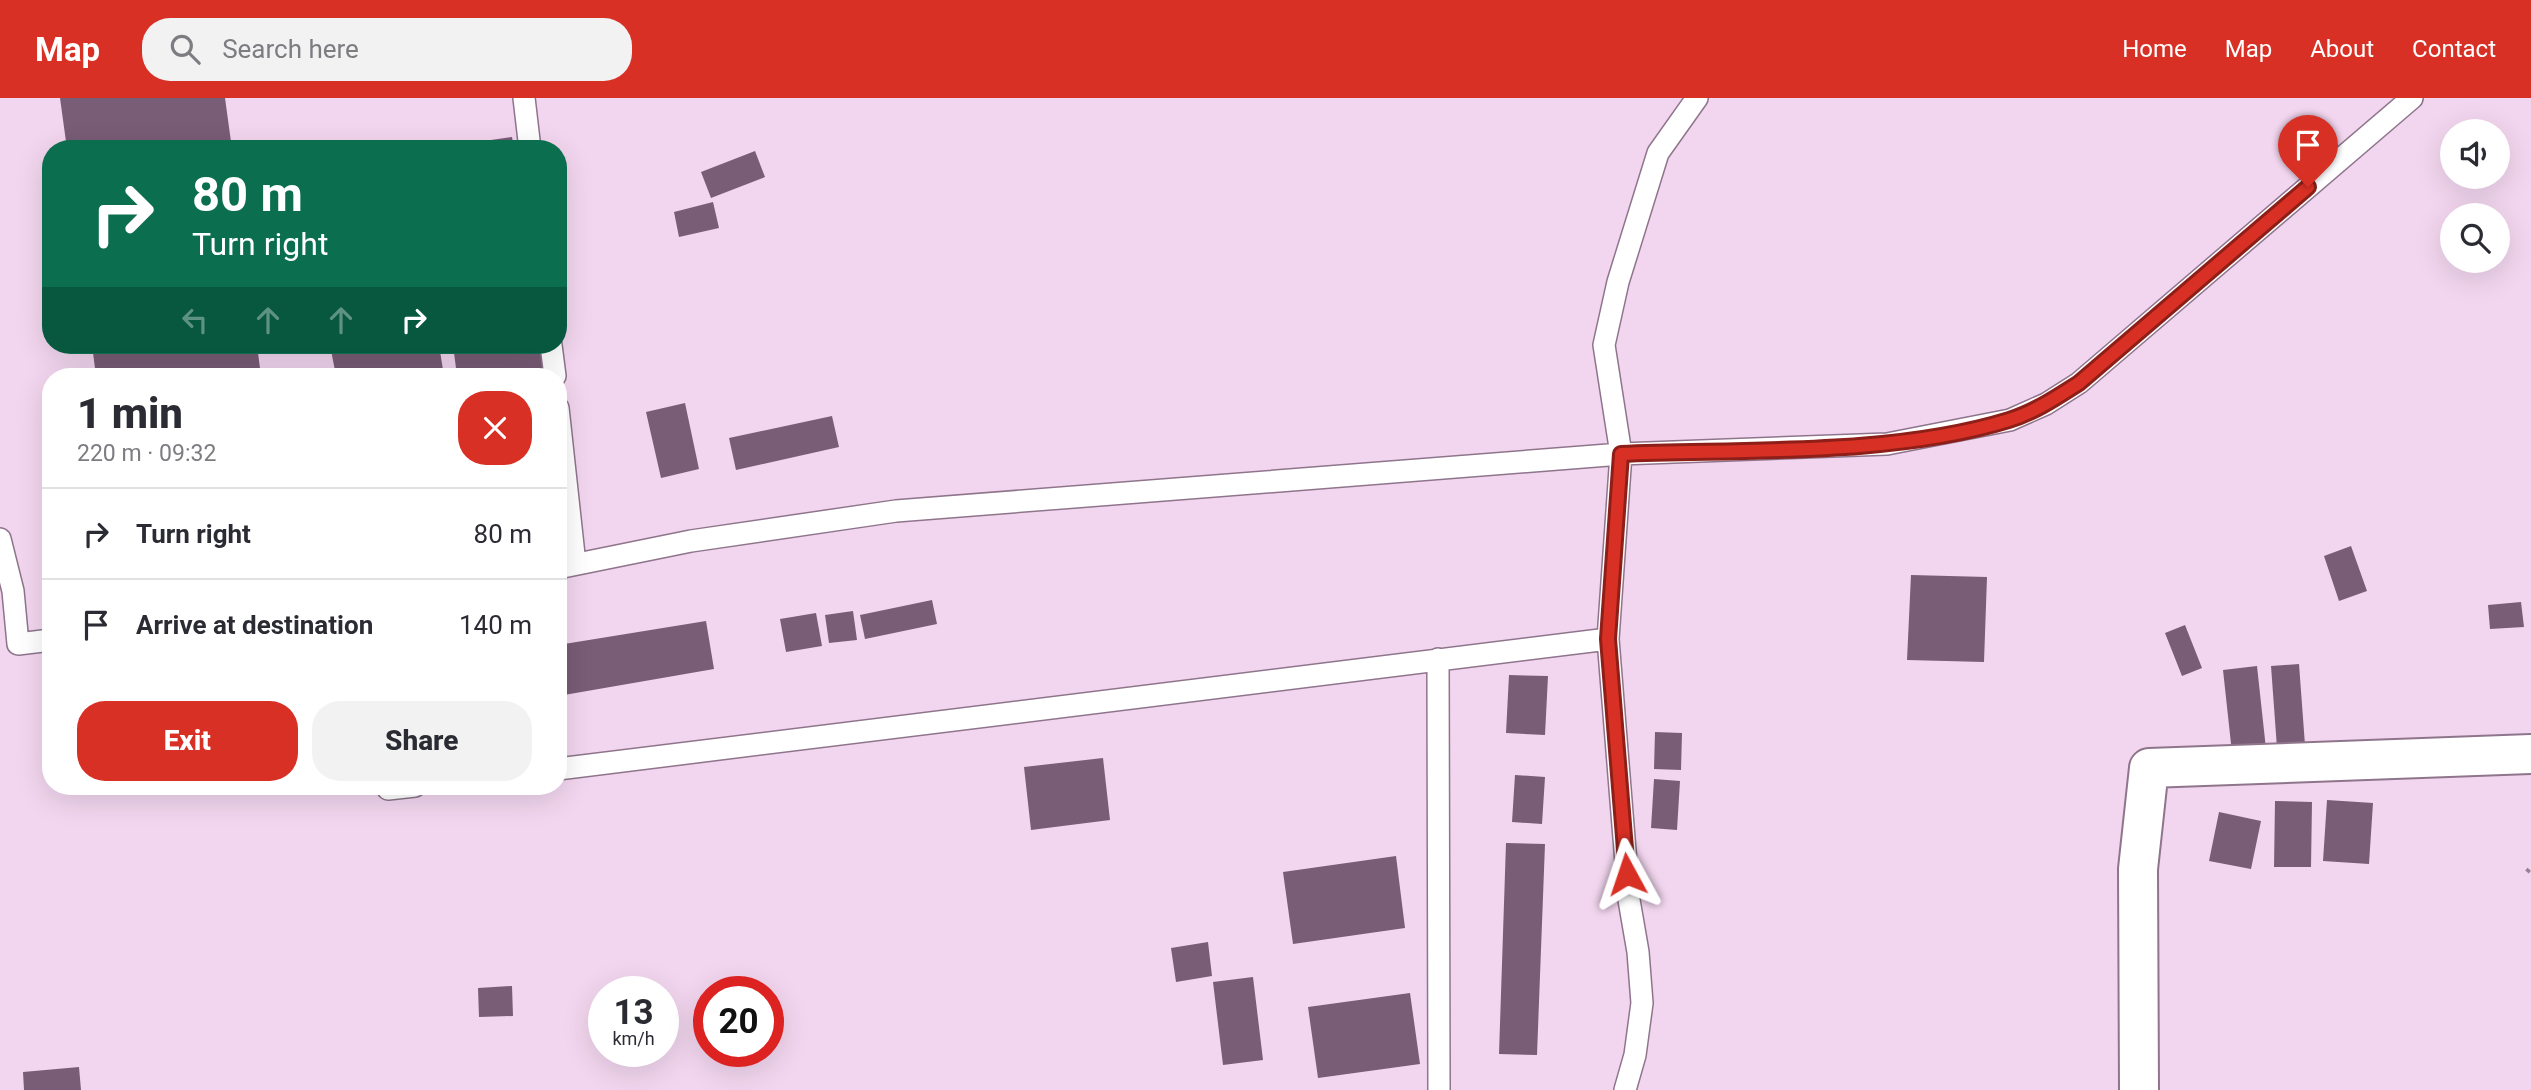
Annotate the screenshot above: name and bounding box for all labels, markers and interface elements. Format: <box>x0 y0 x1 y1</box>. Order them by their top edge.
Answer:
search box <box>142 18 632 81</box>
text: Map <box>35 30 100 69</box>
icon: search <box>166 30 204 68</box>
text: Search here <box>222 34 359 64</box>
text: Home <box>2122 35 2187 63</box>
text: Map <box>2225 35 2272 63</box>
text: About <box>2310 35 2374 63</box>
text: Contact <box>2412 35 2496 63</box>
pin <box>2278 115 2338 187</box>
map controls <box>2440 119 2510 273</box>
button: sound <box>2440 119 2510 189</box>
icon: arrive <box>2289 126 2327 164</box>
text: 80 m <box>192 166 303 223</box>
icon: right <box>77 168 168 259</box>
button: search <box>2440 203 2510 273</box>
text: Turn right <box>192 225 328 263</box>
icon: left <box>176 301 214 339</box>
icon: ahead <box>249 301 287 339</box>
icon: ahead <box>322 301 360 339</box>
icon: right <box>395 301 433 339</box>
text: 1 min <box>77 389 183 438</box>
button: close <box>458 391 532 465</box>
text: 220 m · 09:32 <box>77 440 216 467</box>
icon: right <box>77 515 115 553</box>
text: Turn right <box>136 519 251 549</box>
text: 80 m <box>474 519 532 549</box>
icon: arrive <box>77 606 115 644</box>
text: Arrive at destination <box>136 610 373 640</box>
text: 140 m <box>459 610 532 640</box>
button: Exit <box>77 701 298 781</box>
button: Share <box>312 701 532 781</box>
position arrow <box>1590 837 1664 911</box>
speed limit sign: 20 <box>693 976 784 1067</box>
text: 13 <box>613 992 654 1033</box>
text: km/h <box>612 1028 655 1049</box>

